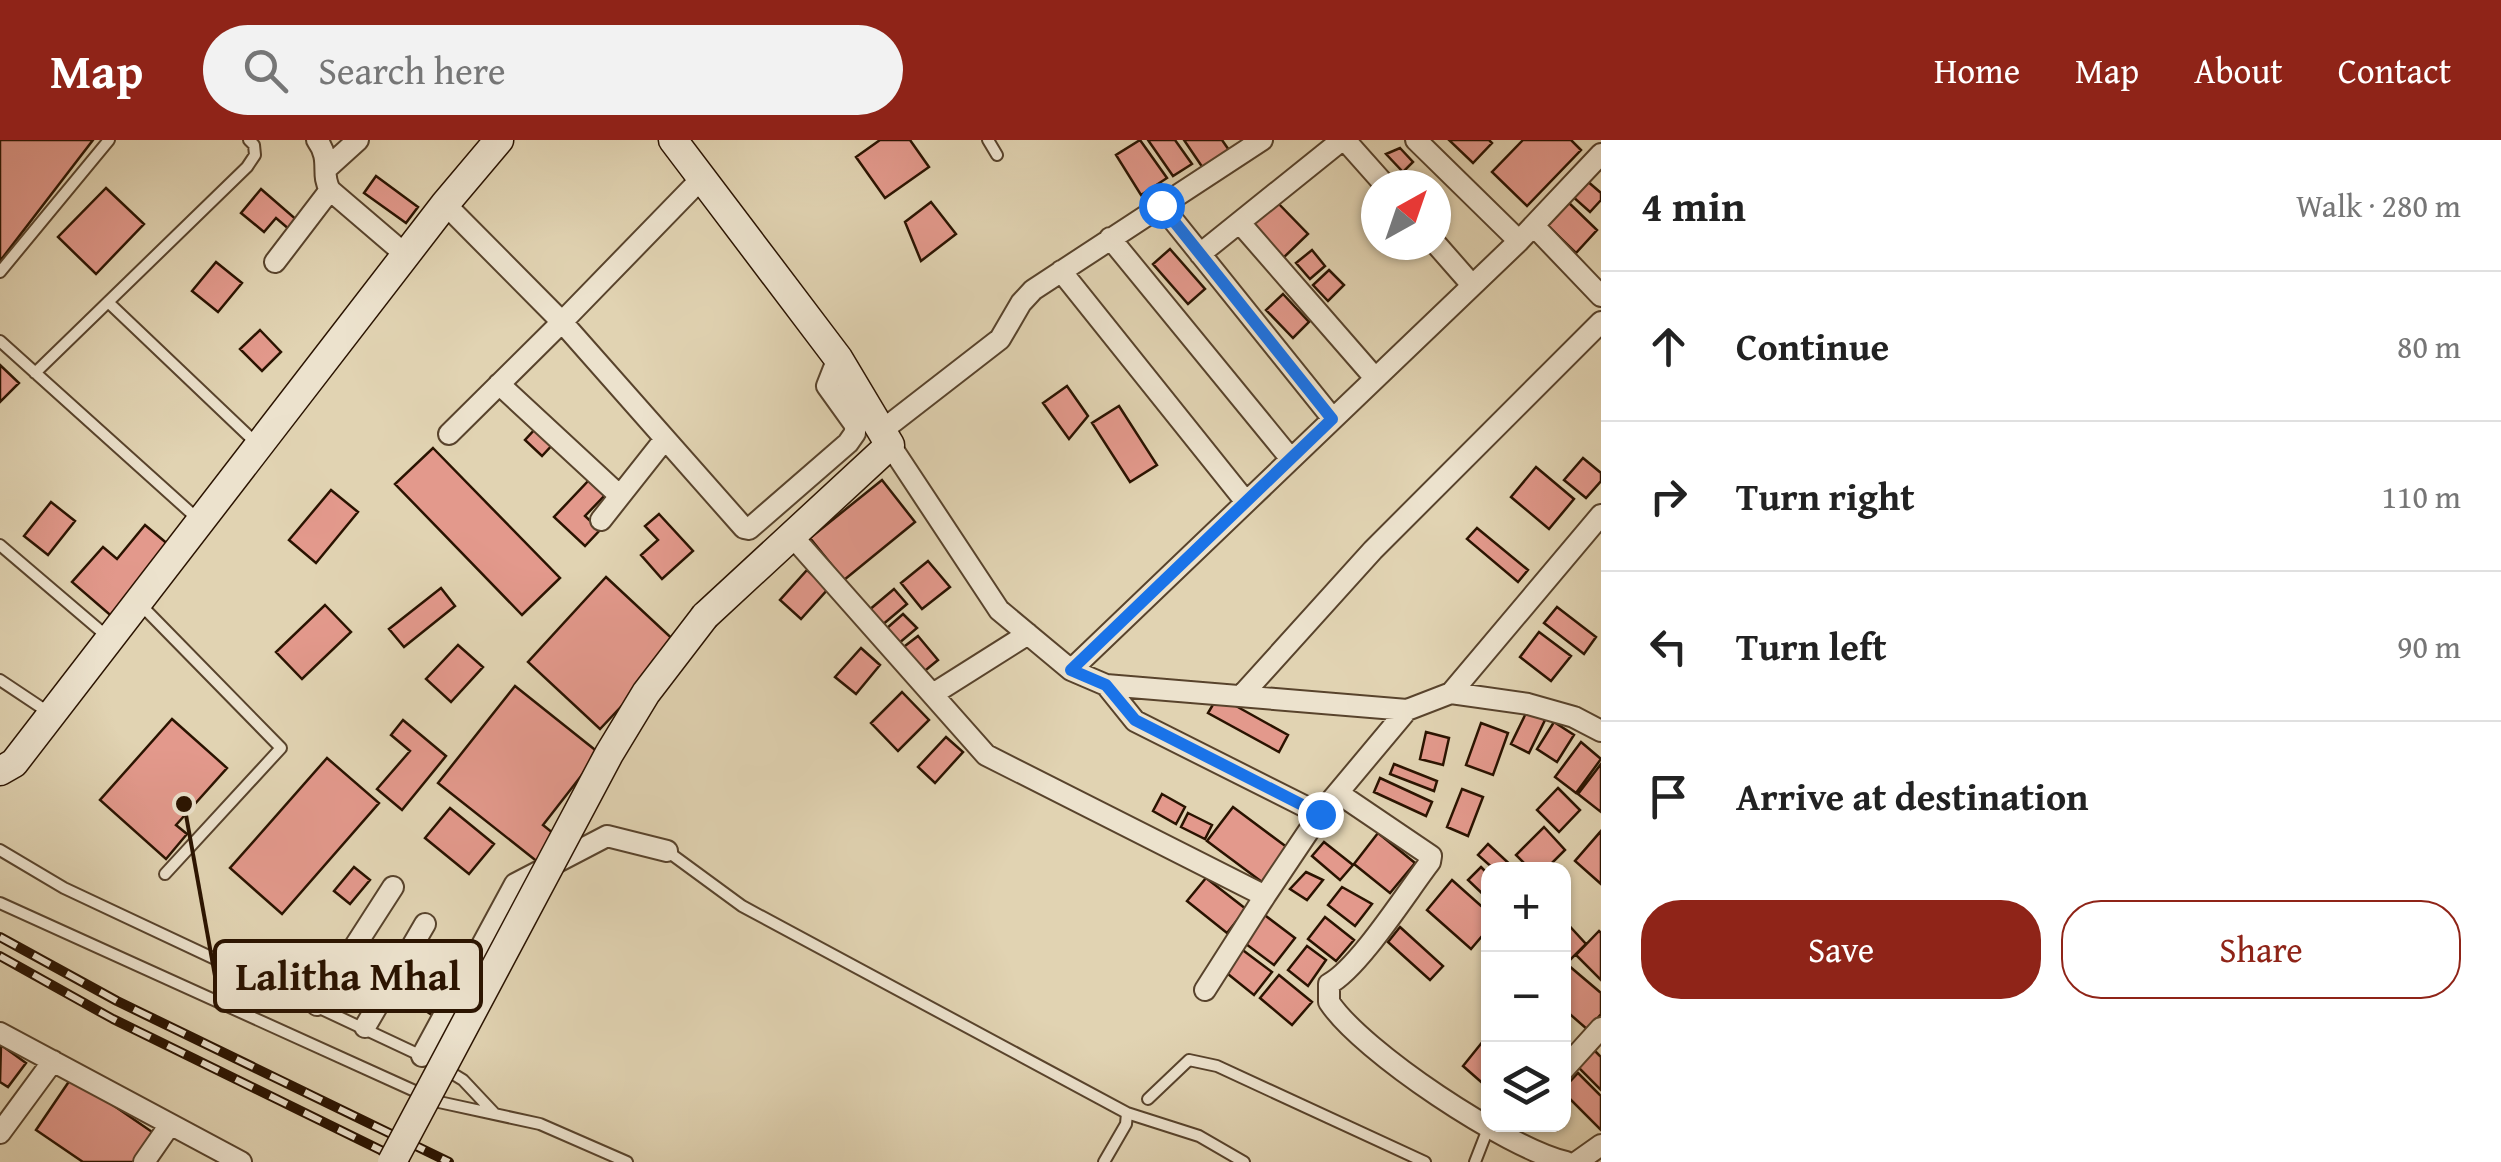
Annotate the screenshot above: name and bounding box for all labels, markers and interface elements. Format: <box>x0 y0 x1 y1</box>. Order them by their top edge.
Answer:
search box <box>203 25 903 115</box>
text: Map <box>50 35 143 106</box>
text: Search here <box>318 42 506 98</box>
icon: search <box>238 43 293 98</box>
text: Home <box>1934 45 2020 96</box>
text: Map <box>2075 45 2139 96</box>
text: About <box>2194 45 2283 96</box>
text: Contact <box>2338 45 2451 96</box>
north arrow <box>1361 170 1451 260</box>
text: 4 min <box>1641 175 1746 236</box>
text: Walk · 280 m <box>2296 182 2461 229</box>
route start <box>1139 183 1185 229</box>
text: Continue <box>1736 318 1889 374</box>
icon: ahead <box>1641 319 1696 374</box>
text: 80 m <box>2397 323 2461 370</box>
text: Turn right <box>1736 468 1915 524</box>
icon: right <box>1641 469 1696 524</box>
text: 110 m <box>2382 473 2461 520</box>
text: Turn left <box>1736 618 1887 674</box>
icon: left <box>1641 619 1696 674</box>
text: 90 m <box>2397 623 2461 670</box>
text: Arrive at destination <box>1736 768 2089 824</box>
icon: arrive <box>1641 769 1696 824</box>
route end <box>1298 792 1344 838</box>
map controls <box>1481 862 1571 1132</box>
button: + <box>1481 862 1571 952</box>
button: Save <box>1641 900 2041 999</box>
button: Share <box>2061 900 2461 999</box>
callout: Lalitha Mhal <box>215 941 481 1011</box>
text: Lalitha Mhal <box>235 946 461 1005</box>
button: − <box>1481 952 1571 1042</box>
button: layers <box>1481 1042 1571 1132</box>

